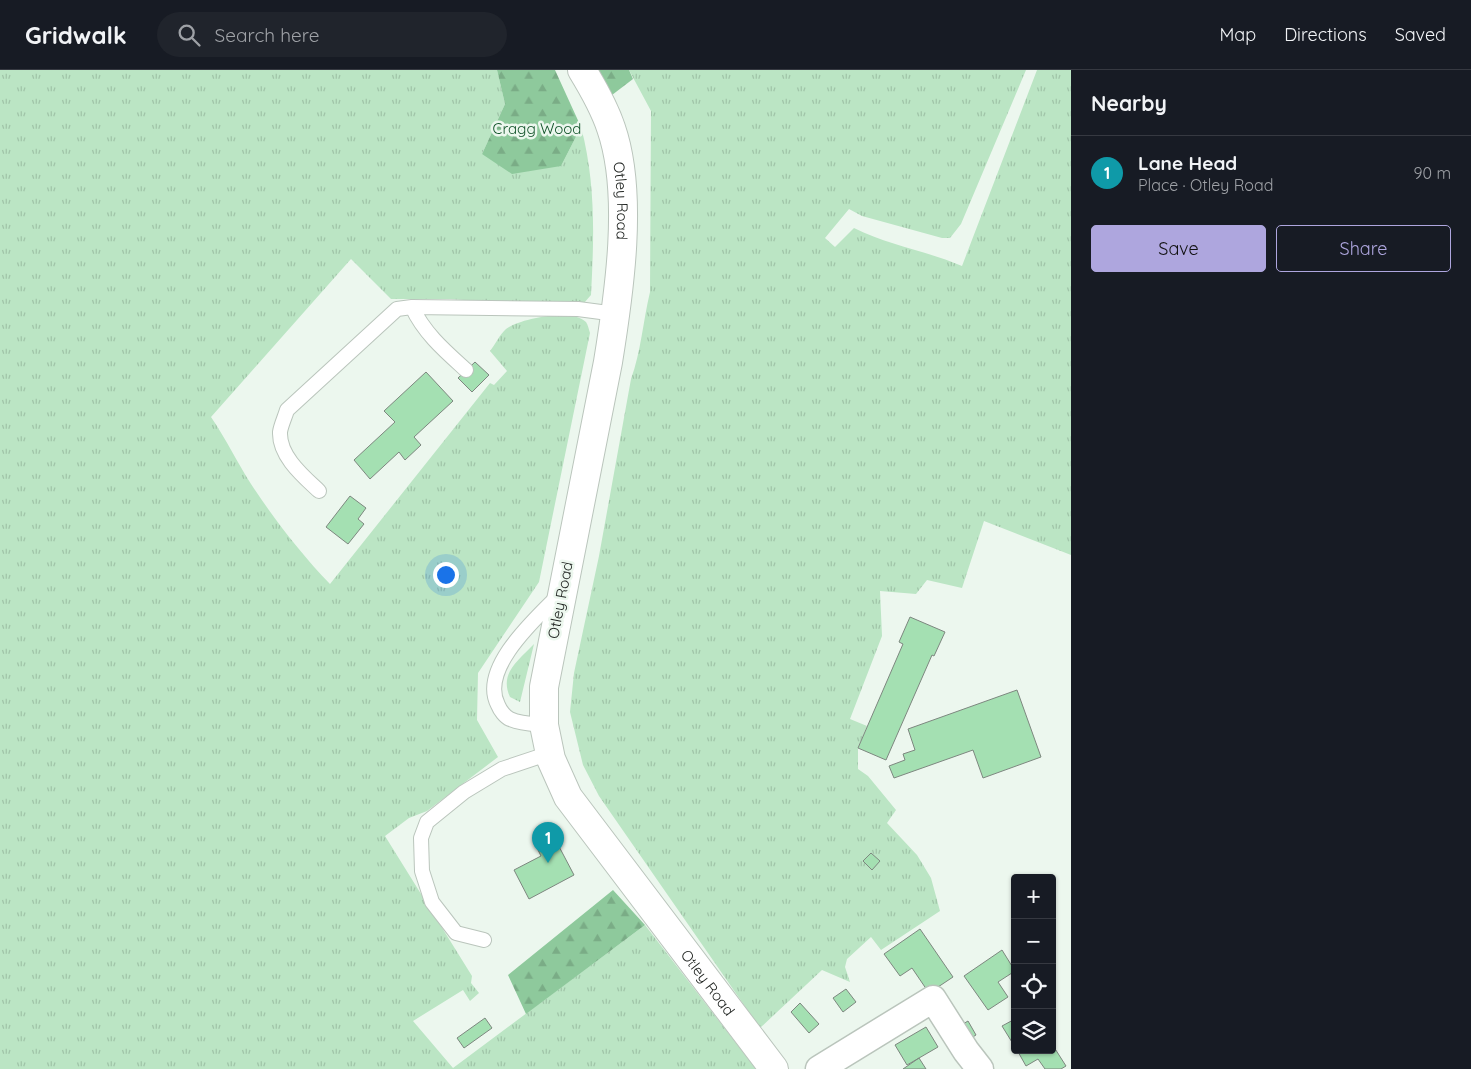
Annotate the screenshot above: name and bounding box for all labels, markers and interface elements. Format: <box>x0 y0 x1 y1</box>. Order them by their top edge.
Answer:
search box <box>157 12 507 57</box>
text: Gridwalk <box>25 20 127 50</box>
icon: search <box>175 21 203 49</box>
text: Search here <box>215 23 319 47</box>
text: Map <box>1219 23 1256 46</box>
text: Directions <box>1284 23 1367 46</box>
text: Saved <box>1395 23 1446 46</box>
text: Nearby <box>1091 90 1167 116</box>
park label: Cragg Wood <box>493 119 581 138</box>
text: Lane Head <box>1138 151 1237 175</box>
street label: Otley Road <box>610 160 633 240</box>
text: 1 <box>1104 163 1110 183</box>
text: 90 m <box>1414 163 1451 183</box>
text: Place · Otley Road <box>1138 175 1273 195</box>
button: Save <box>1091 225 1266 272</box>
button: Share <box>1276 225 1451 272</box>
street label: Otley Road <box>543 560 577 640</box>
your location <box>433 562 459 588</box>
pin: 1 <box>532 822 564 863</box>
map controls <box>1011 874 1056 1054</box>
button: + <box>1011 874 1056 919</box>
button: − <box>1011 919 1056 964</box>
street label: Otley Road <box>677 945 739 1019</box>
button: locate <box>1011 964 1056 1009</box>
button: layers <box>1011 1009 1056 1054</box>

